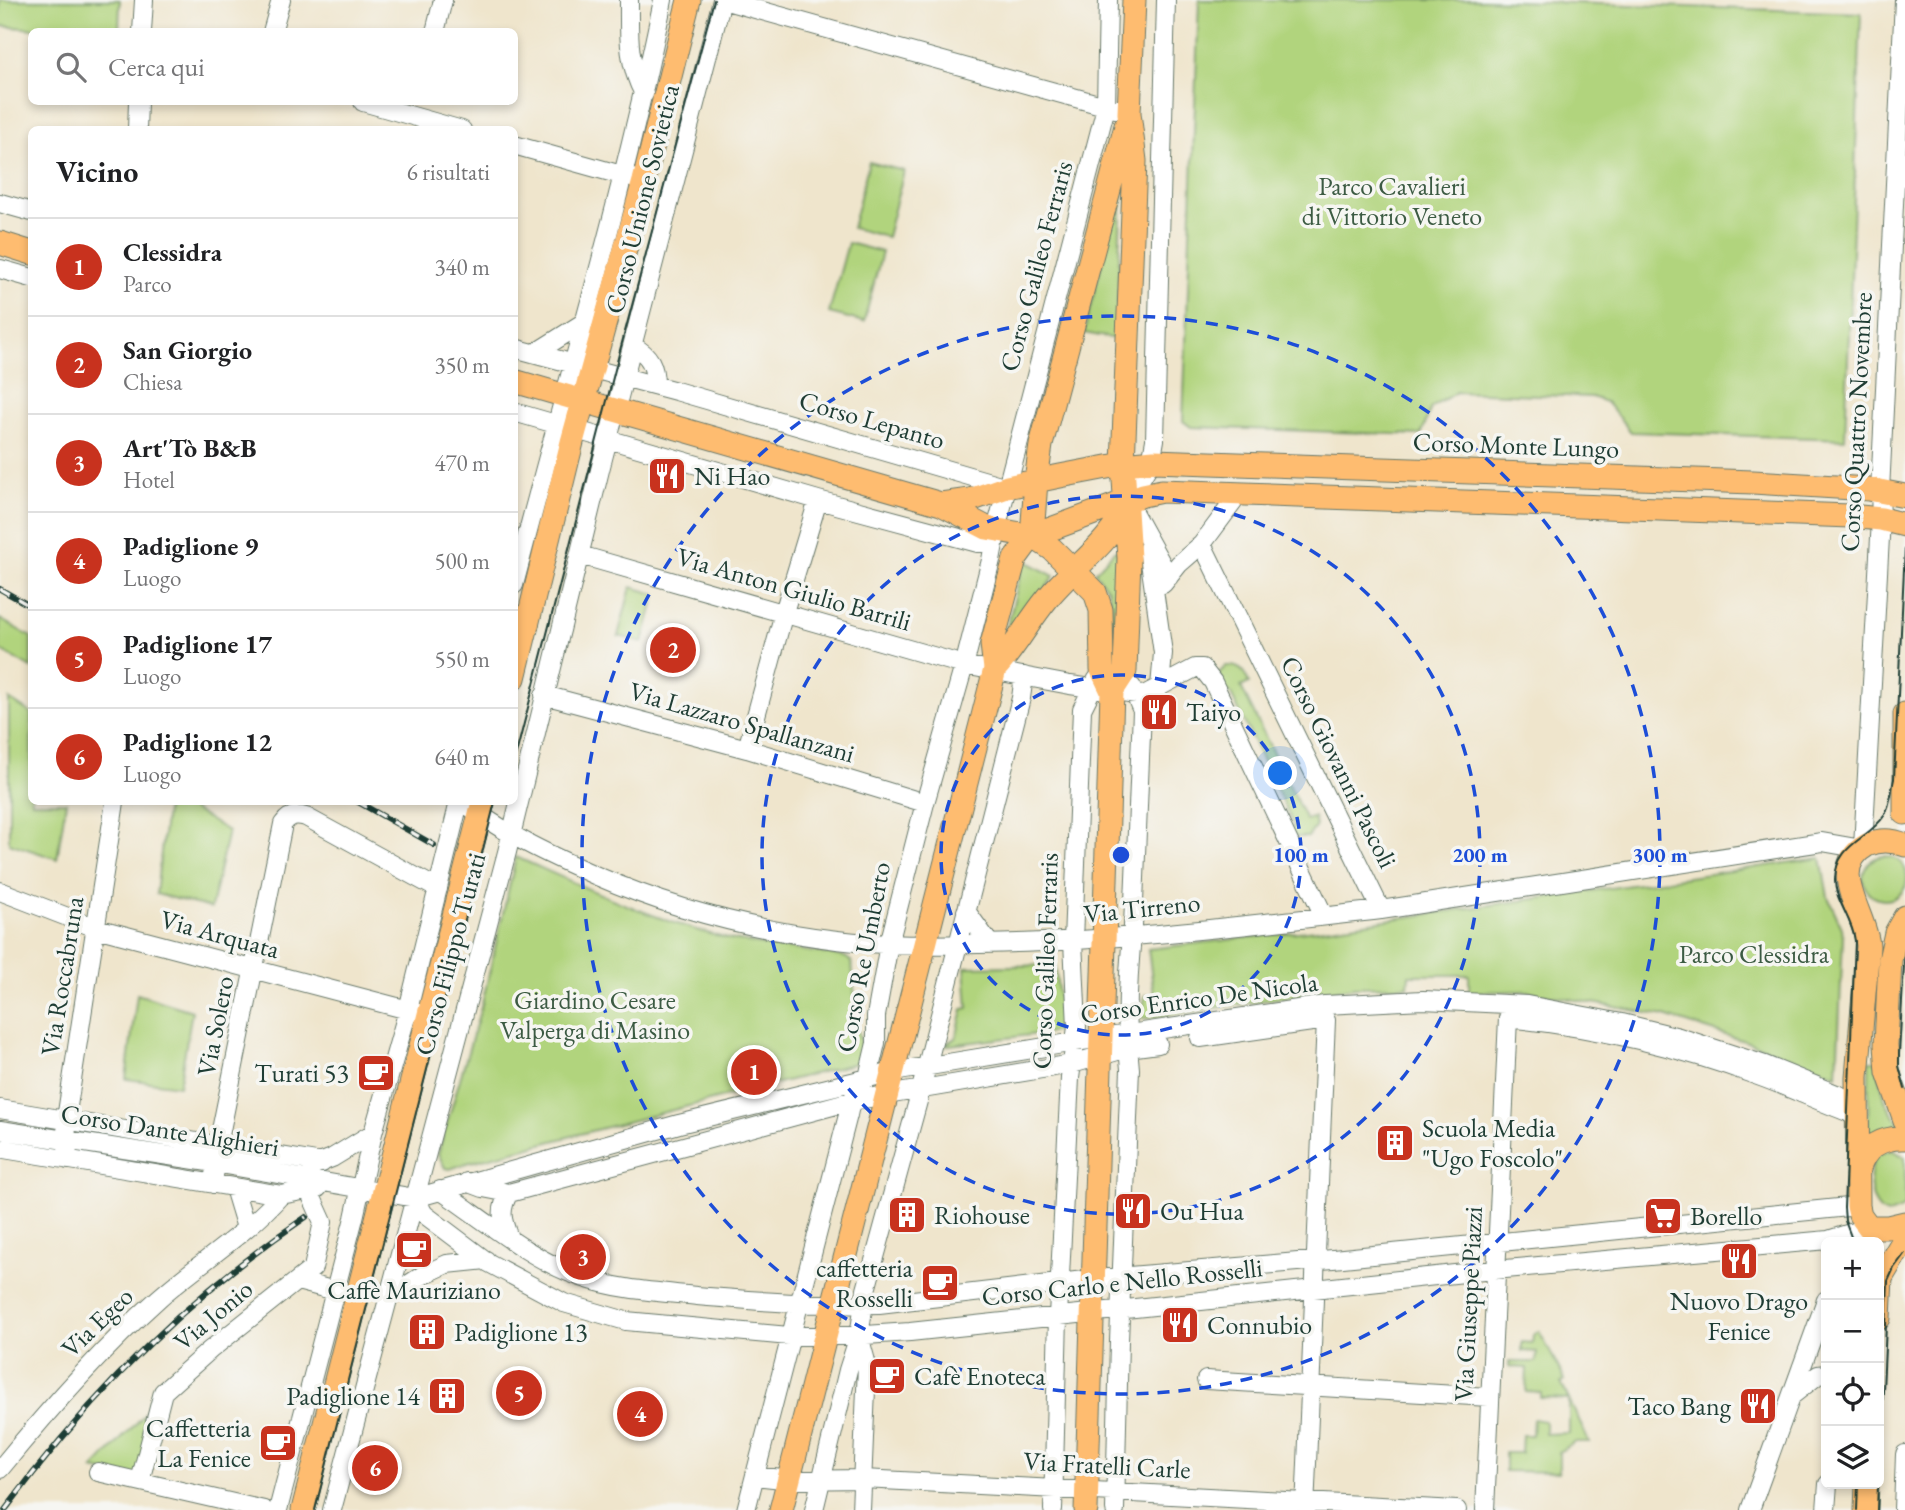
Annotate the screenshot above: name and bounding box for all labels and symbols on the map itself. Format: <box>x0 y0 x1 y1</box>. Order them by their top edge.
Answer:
street label: Corso Unione Sovietica <box>597 80 687 317</box>
street label: Corso Galileo Ferraris <box>992 157 1080 375</box>
park label: Parco Cavalieri di Vittorio Veneto <box>1302 169 1482 233</box>
street label: Corso Quattro Novembre <box>1832 291 1880 553</box>
street label: Corso Lepanto <box>795 383 949 457</box>
street label: Corso Monte Lungo <box>1412 424 1620 466</box>
restaurant icon: Ni Hao <box>646 455 688 497</box>
place label: Ni Hao <box>694 459 770 493</box>
street label: Via Anton Giulio Barrili <box>673 539 915 639</box>
pin: 2 <box>650 624 696 676</box>
street label: Corso Giovanni Pascoli <box>1273 650 1405 874</box>
street label: Via Lazzaro Spallanzani <box>625 674 859 770</box>
restaurant icon: Taiyo <box>1138 691 1180 733</box>
place label: Taiyo <box>1186 695 1241 729</box>
your location <box>1263 756 1297 790</box>
text: 100 m <box>1273 841 1329 868</box>
text: 200 m <box>1452 841 1508 868</box>
text: 300 m <box>1632 841 1688 868</box>
centre of rings <box>1109 843 1133 867</box>
street label: Corso Filippo Turati <box>407 849 493 1059</box>
street label: Corso Galileo Ferraris <box>1024 852 1066 1070</box>
street label: Corso Re Umberto <box>828 859 898 1055</box>
street label: Via Tirreno <box>1082 885 1202 931</box>
street label: Via Roccabruna <box>33 893 91 1058</box>
street label: Via Arquata <box>157 902 284 966</box>
park label: Parco Clessidra <box>1679 937 1830 971</box>
street label: Corso Enrico De Nicola <box>1078 964 1320 1031</box>
street label: Via Solero <box>189 973 241 1079</box>
park label: Giardino Cesare Valperga di Masino <box>500 983 690 1047</box>
pin: 1 <box>731 1046 777 1098</box>
cafe icon: Turati 53 <box>355 1052 397 1094</box>
place label: Turati 53 <box>254 1056 349 1090</box>
street label: Corso Dante Alighieri <box>58 1096 282 1164</box>
place label: Scuola Media "Ugo Foscolo" <box>1422 1111 1563 1175</box>
building icon: Scuola Media "Ugo Foscolo" <box>1374 1122 1416 1164</box>
restaurant icon: Ou Hua <box>1112 1190 1154 1232</box>
building icon: Riohouse <box>886 1194 928 1236</box>
place label: Ou Hua <box>1160 1194 1245 1228</box>
supermarket icon: Borello <box>1642 1195 1684 1237</box>
place label: Riohouse <box>934 1198 1030 1232</box>
place label: Borello <box>1690 1199 1762 1233</box>
street label: Via Giuseppe Piazzi <box>1446 1206 1490 1402</box>
cafe icon: Caffè Mauriziano <box>393 1229 435 1271</box>
pin: 3 <box>560 1231 606 1283</box>
restaurant icon: Nuovo Drago Fenice <box>1718 1240 1760 1282</box>
street label: Corso Carlo e Nello Rosselli <box>980 1250 1264 1314</box>
place label: caffetteria Rosselli <box>816 1251 914 1315</box>
cafe icon: caffetteria Rosselli <box>919 1262 961 1304</box>
street label: Via Jonio <box>166 1272 260 1358</box>
place label: Caffè Mauriziano <box>327 1273 501 1307</box>
street label: Via Egeo <box>54 1279 140 1365</box>
place label: Nuovo Drago Fenice <box>1670 1284 1808 1348</box>
restaurant icon: Connubio <box>1159 1304 1201 1346</box>
place label: Connubio <box>1207 1308 1312 1342</box>
building icon: Padiglione 13 <box>406 1311 448 1353</box>
place label: Padiglione 13 <box>454 1315 588 1349</box>
cafe icon: Cafè Enoteca <box>866 1355 908 1397</box>
place label: Cafè Enoteca <box>914 1359 1046 1393</box>
pin: 5 <box>496 1367 542 1419</box>
building icon: Padiglione 14 <box>426 1375 468 1417</box>
place label: Padiglione 14 <box>286 1379 421 1413</box>
restaurant icon: Taco Bang <box>1737 1385 1779 1427</box>
pin: 4 <box>617 1388 663 1440</box>
place label: Taco Bang <box>1627 1389 1732 1423</box>
place label: Caffetteria La Fenice <box>146 1411 252 1475</box>
cafe icon: Caffetteria La Fenice <box>257 1422 299 1464</box>
pin: 6 <box>352 1442 398 1494</box>
street label: Via Fratelli Carle <box>1022 1444 1192 1486</box>

